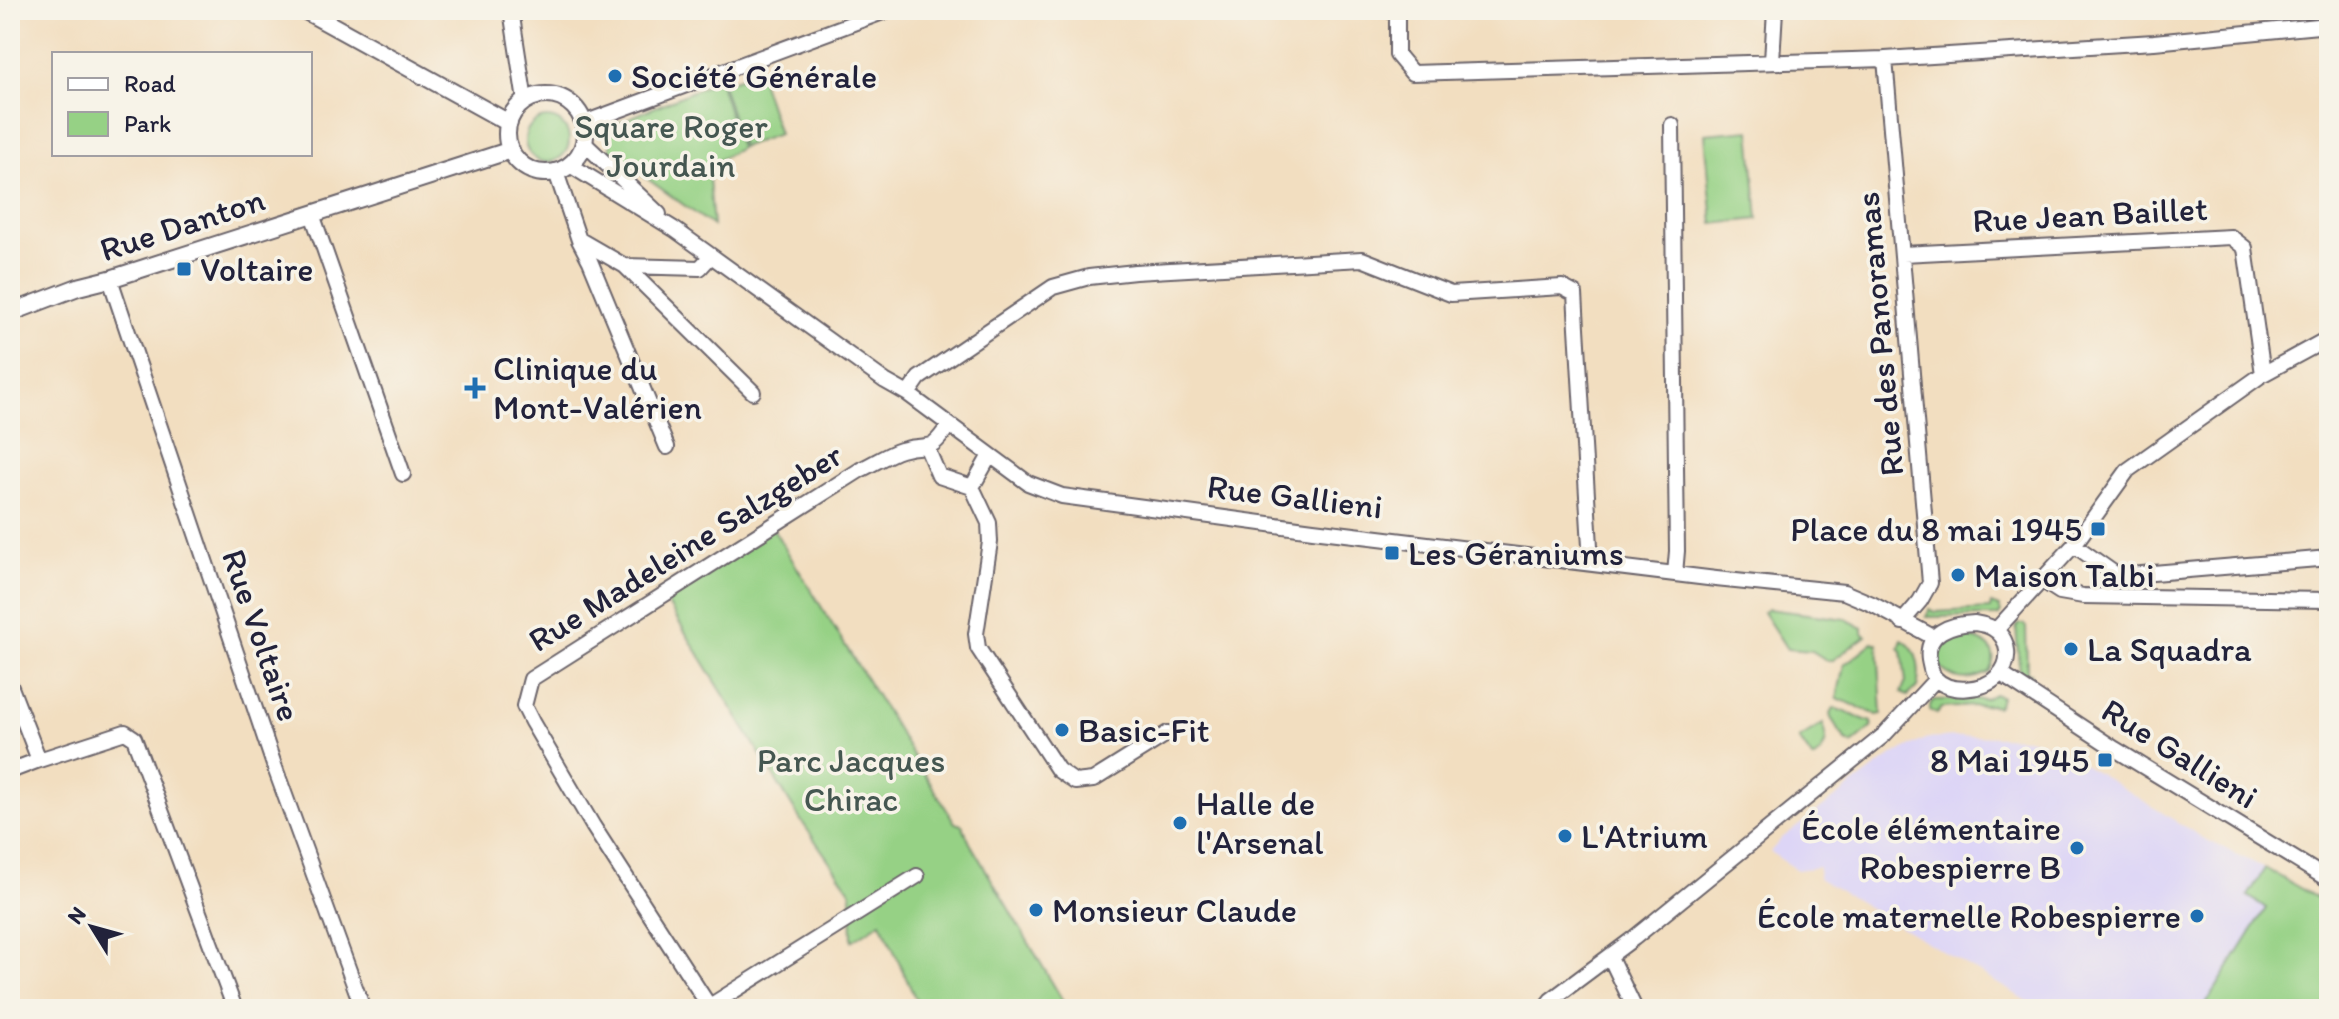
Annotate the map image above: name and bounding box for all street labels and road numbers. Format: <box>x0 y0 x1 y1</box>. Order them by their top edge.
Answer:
street label: Rue Danton <box>95 179 270 270</box>
street label: Rue Jean Baillet <box>1971 188 2209 241</box>
street label: Rue des Panoramas <box>1847 190 1912 478</box>
street label: Rue Madeleine Salzgeber <box>521 434 850 661</box>
street label: Rue Gallieni <box>1205 465 1385 528</box>
street label: Rue Voltaire <box>213 544 310 726</box>
street label: Rue Gallieni <box>2094 689 2265 818</box>

